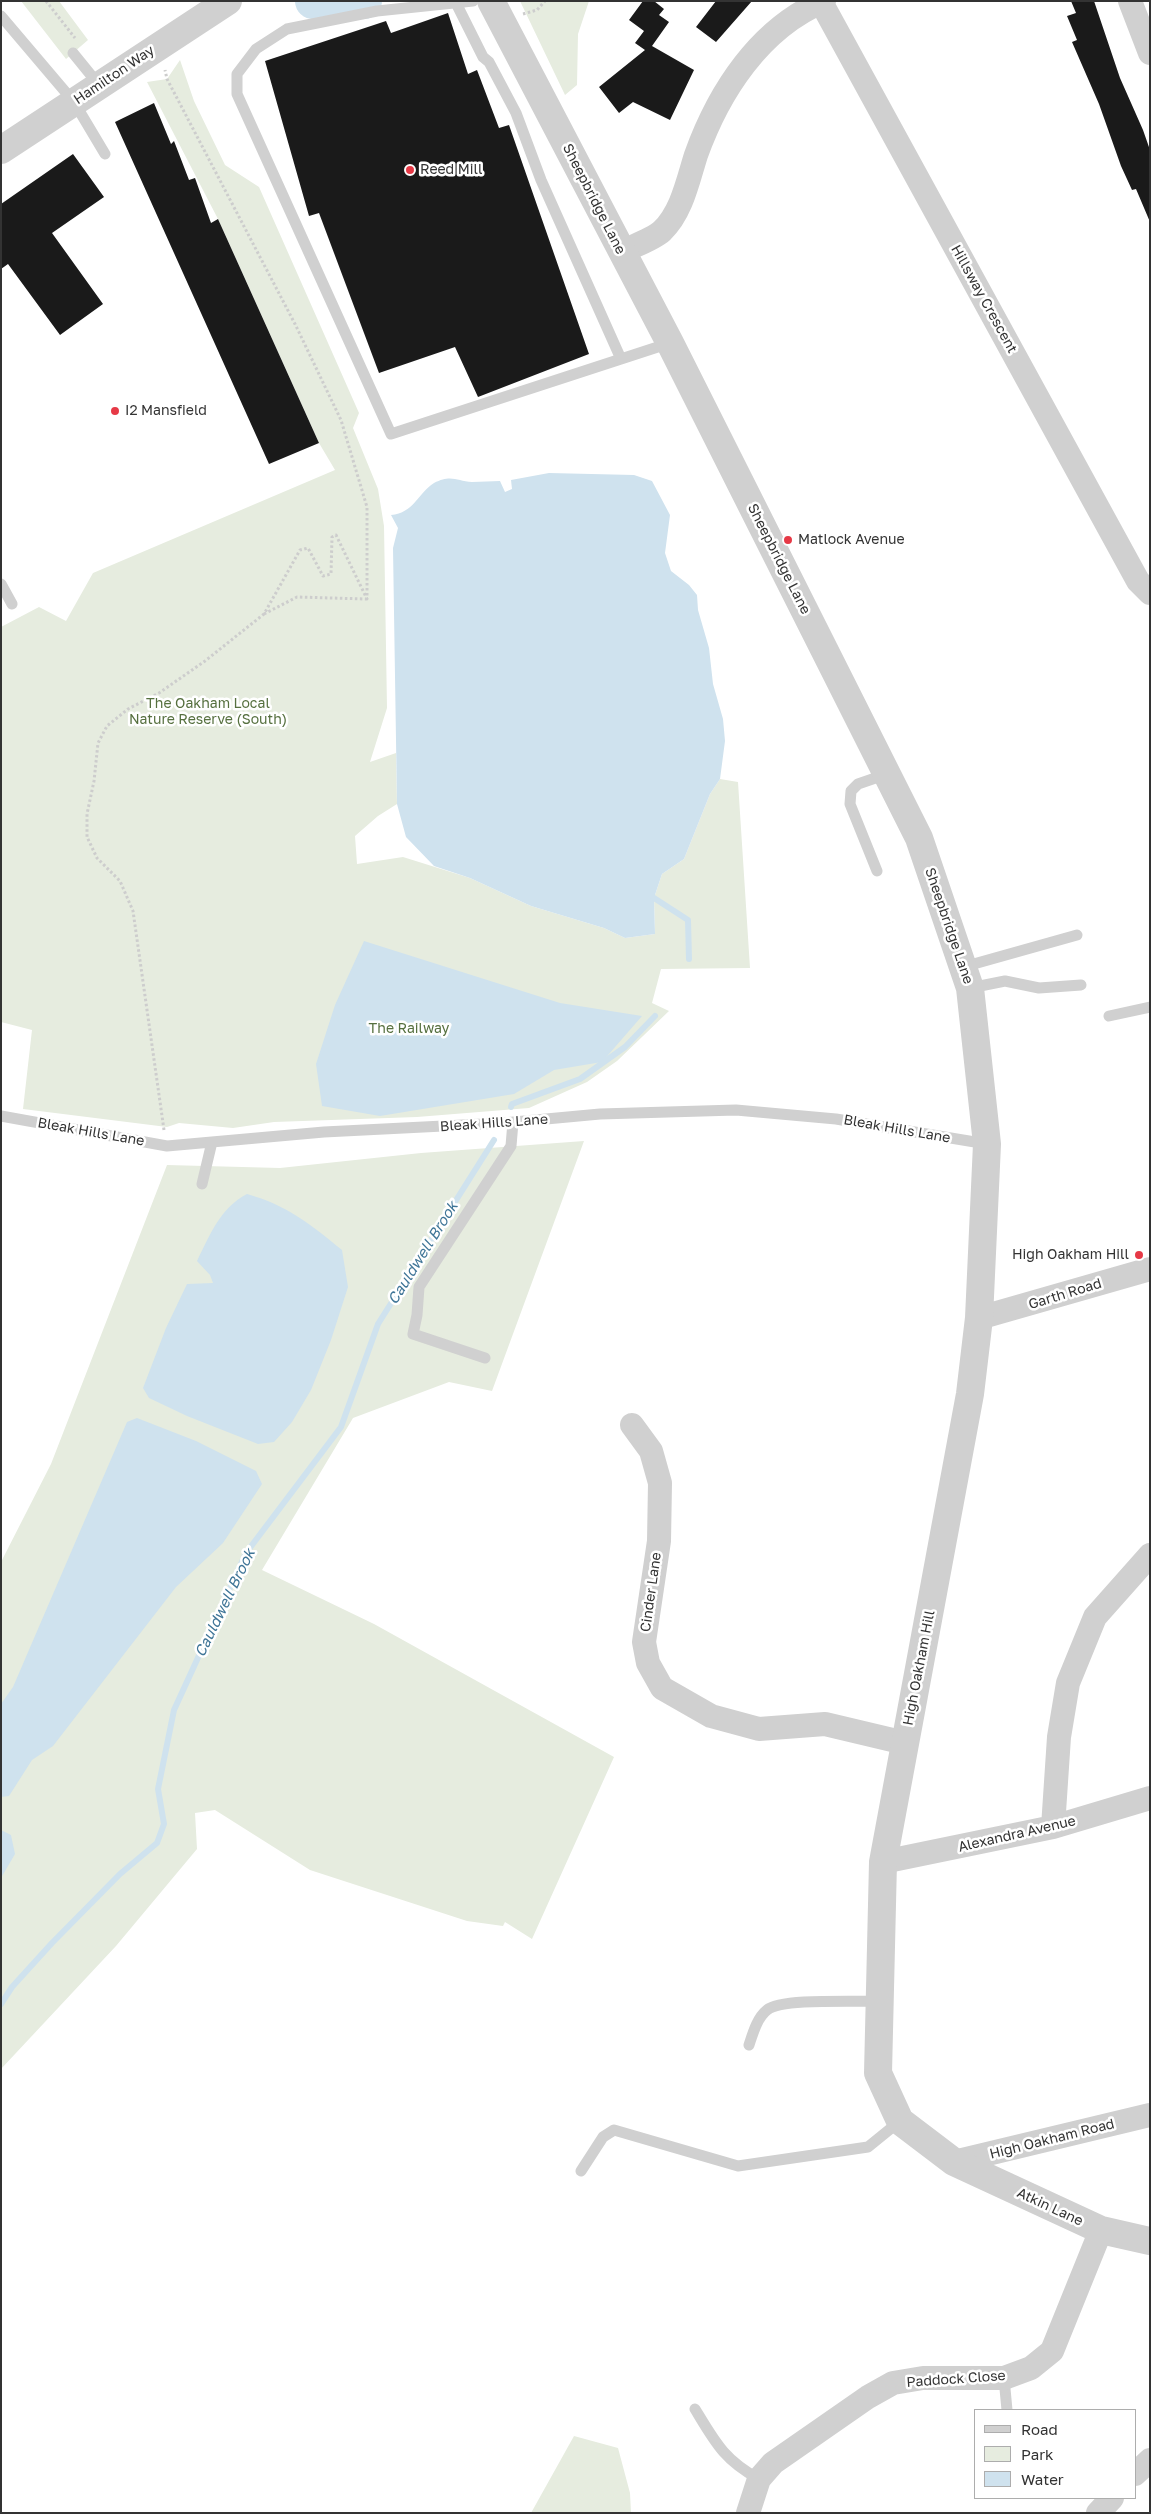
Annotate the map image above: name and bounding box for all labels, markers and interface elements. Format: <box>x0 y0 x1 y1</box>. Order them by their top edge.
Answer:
street label: Hamilton Way <box>71 42 157 108</box>
street label: Sheepbridge Lane <box>559 141 629 257</box>
place label: Reed Mill <box>420 162 482 178</box>
marker: Reed Mill <box>404 164 416 176</box>
street label: Hillsway Crescent <box>947 242 1021 356</box>
place label: I2 Mansfield <box>125 403 207 419</box>
marker: I2 Mansfield <box>109 405 121 417</box>
street label: Sheepbridge Lane <box>744 501 814 617</box>
place label: Matlock Avenue <box>798 532 905 548</box>
marker: Matlock Avenue <box>782 534 794 546</box>
park label: The Oakham Local Nature Reserve (South) <box>129 696 287 729</box>
street label: Sheepbridge Lane <box>921 866 977 986</box>
park label: The Railway <box>369 1021 449 1037</box>
street label: Bleak Hills Lane <box>439 1111 549 1135</box>
street label: Bleak Hills Lane <box>842 1111 952 1147</box>
street label: Bleak Hills Lane <box>36 1114 146 1150</box>
water label: Cauldwell Brook <box>384 1198 462 1308</box>
place label: High Oakham Hill <box>1012 1247 1129 1263</box>
marker: High Oakham Hill <box>1133 1249 1145 1261</box>
street label: Garth Road <box>1026 1275 1104 1313</box>
water label: Cauldwell Brook <box>191 1546 259 1660</box>
street label: Cinder Lane <box>637 1551 665 1633</box>
street label: High Oakham Hill <box>900 1609 938 1727</box>
street label: Alexandra Avenue <box>957 1812 1077 1856</box>
street label: High Oakham Road <box>988 2115 1116 2163</box>
street label: Atkin Lane <box>1014 2184 1086 2230</box>
street label: Paddock Close <box>906 2367 1006 2391</box>
legend <box>974 2409 1136 2499</box>
text: Road <box>1021 2420 1058 2438</box>
text: Park <box>1021 2445 1053 2463</box>
text: Water <box>1021 2470 1064 2488</box>

